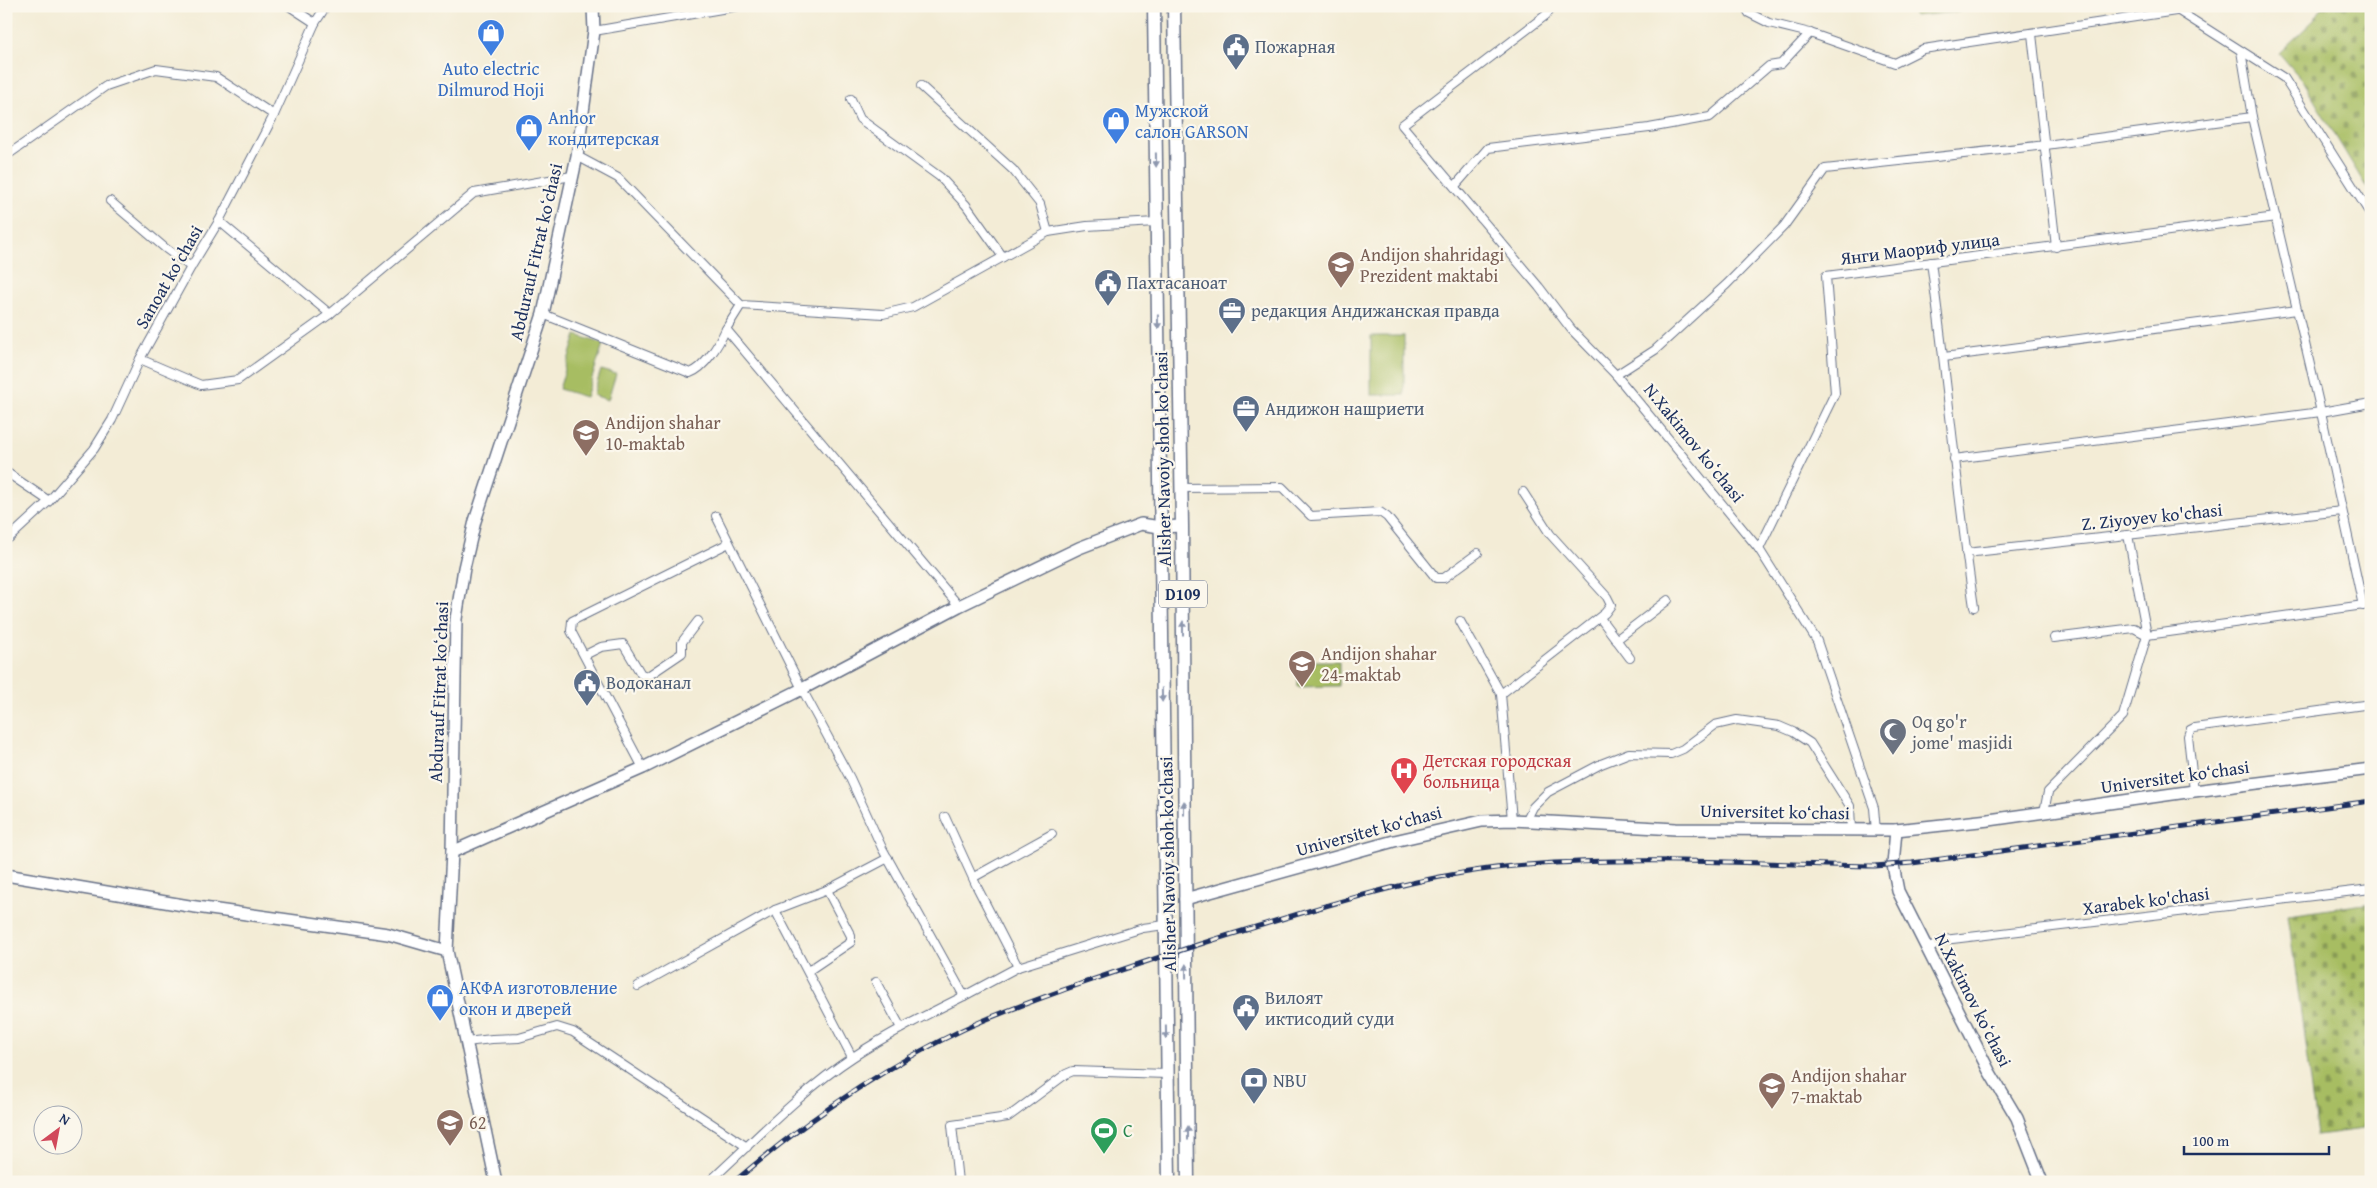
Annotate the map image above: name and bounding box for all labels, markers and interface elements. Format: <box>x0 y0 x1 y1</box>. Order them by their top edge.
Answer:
shop icon: Auto electric Dilmurod Hoji <box>476 18 506 57</box>
public building icon: Пожарная <box>1221 32 1251 71</box>
place label: Пожарная <box>1255 33 1335 60</box>
place label: Auto electric Dilmurod Hoji <box>438 55 544 103</box>
place label: Мужской салон GARSON <box>1135 97 1249 145</box>
place label: Anhor кондитерская <box>548 104 659 152</box>
shop icon: Мужской салон GARSON <box>1101 106 1131 145</box>
shop icon: Anhor кондитерская <box>514 113 544 152</box>
one-way arrow <box>1152 152 1160 168</box>
street label: Abdurauf Fitrat koʻchasi <box>502 160 569 343</box>
street label: Sanoat koʻchasi <box>128 220 209 334</box>
street label: Янги Маориф улица <box>1838 225 2002 272</box>
place label: Andijon shahridagi Prezident maktabi <box>1360 241 1504 289</box>
school or university icon: Andijon shahridagi Prezident maktabi <box>1326 250 1356 289</box>
public building icon: Пахтасаноат <box>1093 268 1123 307</box>
place label: Пахтасаноат <box>1127 269 1227 296</box>
office icon: редакция Андижанская правда <box>1217 296 1247 335</box>
place label: редакция Андижанская правда <box>1251 297 1500 324</box>
one-way arrow <box>1154 315 1162 331</box>
street label: Alisher Navoiy shoh ko'chasi <box>1147 351 1178 567</box>
street label: N.Xakimov koʻchasi <box>1638 377 1751 508</box>
office icon: Андижон нашриети <box>1231 394 1261 433</box>
place label: Андижон нашриети <box>1265 395 1425 422</box>
place label: Andijon shahar 10-maktab <box>605 409 721 457</box>
school or university icon: Andijon shahar 10-maktab <box>571 418 601 457</box>
street label: Z. Ziyoyev ko'chasi <box>2080 496 2224 537</box>
road number: D109 <box>1159 580 1207 608</box>
street label: Abdurauf Fitrat koʻchasi <box>422 601 455 783</box>
one-way arrow <box>1179 620 1187 636</box>
place label: Andijon shahar 24-maktab <box>1321 640 1437 688</box>
school or university icon: Andijon shahar 24-maktab <box>1287 649 1317 688</box>
public building icon: Водоканал <box>572 668 602 707</box>
place label: Водоканал <box>606 669 691 696</box>
one-way arrow <box>1158 687 1166 703</box>
place label: Oq go'r jome' masjidi <box>1909 708 2013 756</box>
mosque icon: Oq go'r jome' masjidi <box>1878 717 1908 756</box>
place label: Детская городская больница <box>1422 747 1571 795</box>
street label: Universitet kо‘chasi <box>2099 753 2251 800</box>
street label: Alisher Navoiy shoh ko'chasi <box>1152 756 1183 972</box>
hospital icon: Детская городская больница <box>1389 756 1419 795</box>
street label: Universitet kо‘chasi <box>1700 797 1850 826</box>
street label: Universitet kо‘chasi <box>1293 798 1445 863</box>
one-way arrow <box>1180 800 1188 816</box>
street label: Xarabek ko'chasi <box>2081 879 2211 922</box>
street label: N.Xakimov koʻchasi <box>1928 928 2019 1071</box>
one-way arrow <box>1182 962 1190 978</box>
place label: АКФА изготовление окон и дверей <box>459 974 617 1022</box>
shop icon: АКФА изготовление окон и дверей <box>425 983 455 1022</box>
place label: Вилоят иктисодий суди <box>1265 984 1395 1032</box>
public building icon: Вилоят иктисодий суди <box>1231 993 1261 1032</box>
one-way arrow <box>1163 1025 1171 1041</box>
place label: Andijon shahar 7-maktab <box>1791 1062 1907 1110</box>
bank icon: NBU <box>1239 1066 1269 1105</box>
place label: NBU <box>1273 1067 1307 1094</box>
school or university icon: Andijon shahar 7-maktab <box>1757 1071 1787 1110</box>
north arrow <box>32 1106 82 1156</box>
text: N <box>56 1108 75 1130</box>
school or university icon: 62 <box>435 1108 465 1147</box>
place label: 62 <box>469 1109 486 1136</box>
sports icon: С <box>1089 1116 1119 1155</box>
place label: С <box>1123 1117 1133 1144</box>
scale bar <box>2184 1123 2330 1155</box>
one-way arrow <box>1184 1125 1192 1141</box>
text: 100 m <box>2192 1130 2230 1151</box>

